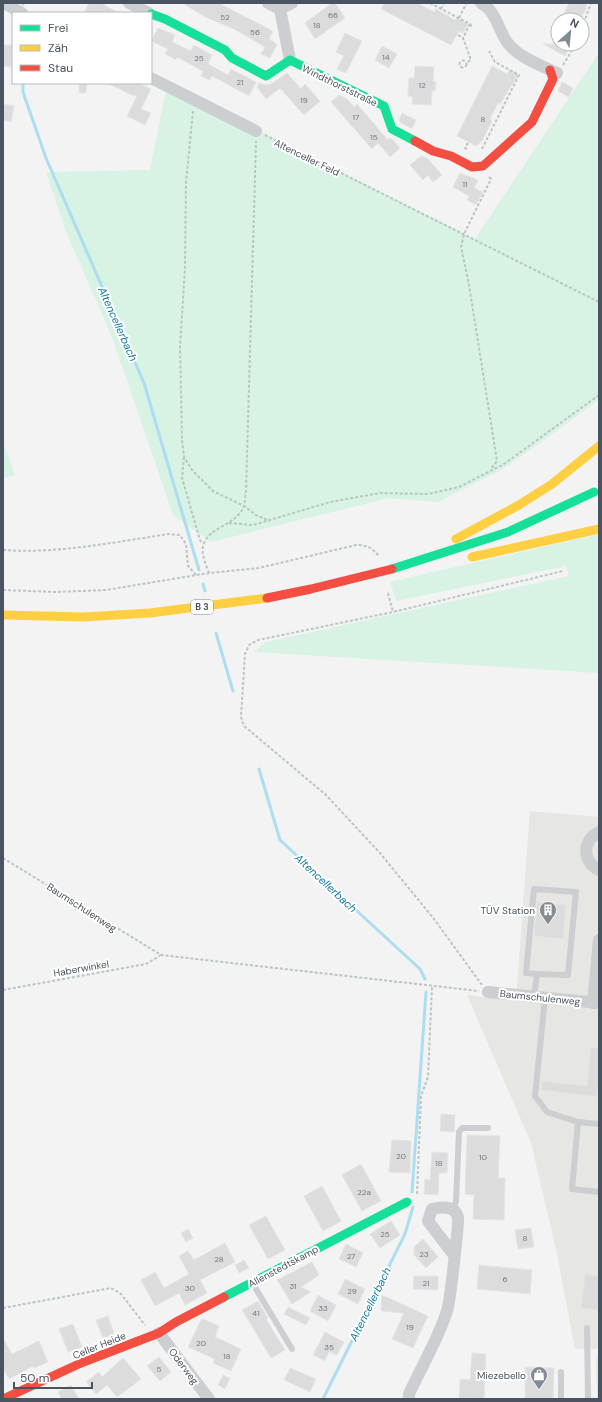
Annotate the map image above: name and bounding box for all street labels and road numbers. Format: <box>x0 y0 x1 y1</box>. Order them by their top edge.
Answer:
street label: Windthorststraße <box>300 62 380 109</box>
street label: Altenceller Feld <box>272 136 342 179</box>
road number: B 3 <box>191 600 213 614</box>
street label: Baumschulenweg <box>44 880 119 935</box>
street label: Haberwinkel <box>52 957 110 980</box>
street label: Baumschulenweg <box>499 987 581 1008</box>
street label: Allenstedtskamp <box>246 1242 321 1290</box>
street label: Celler Heide <box>71 1329 128 1362</box>
street label: Oderweg <box>166 1346 202 1387</box>

